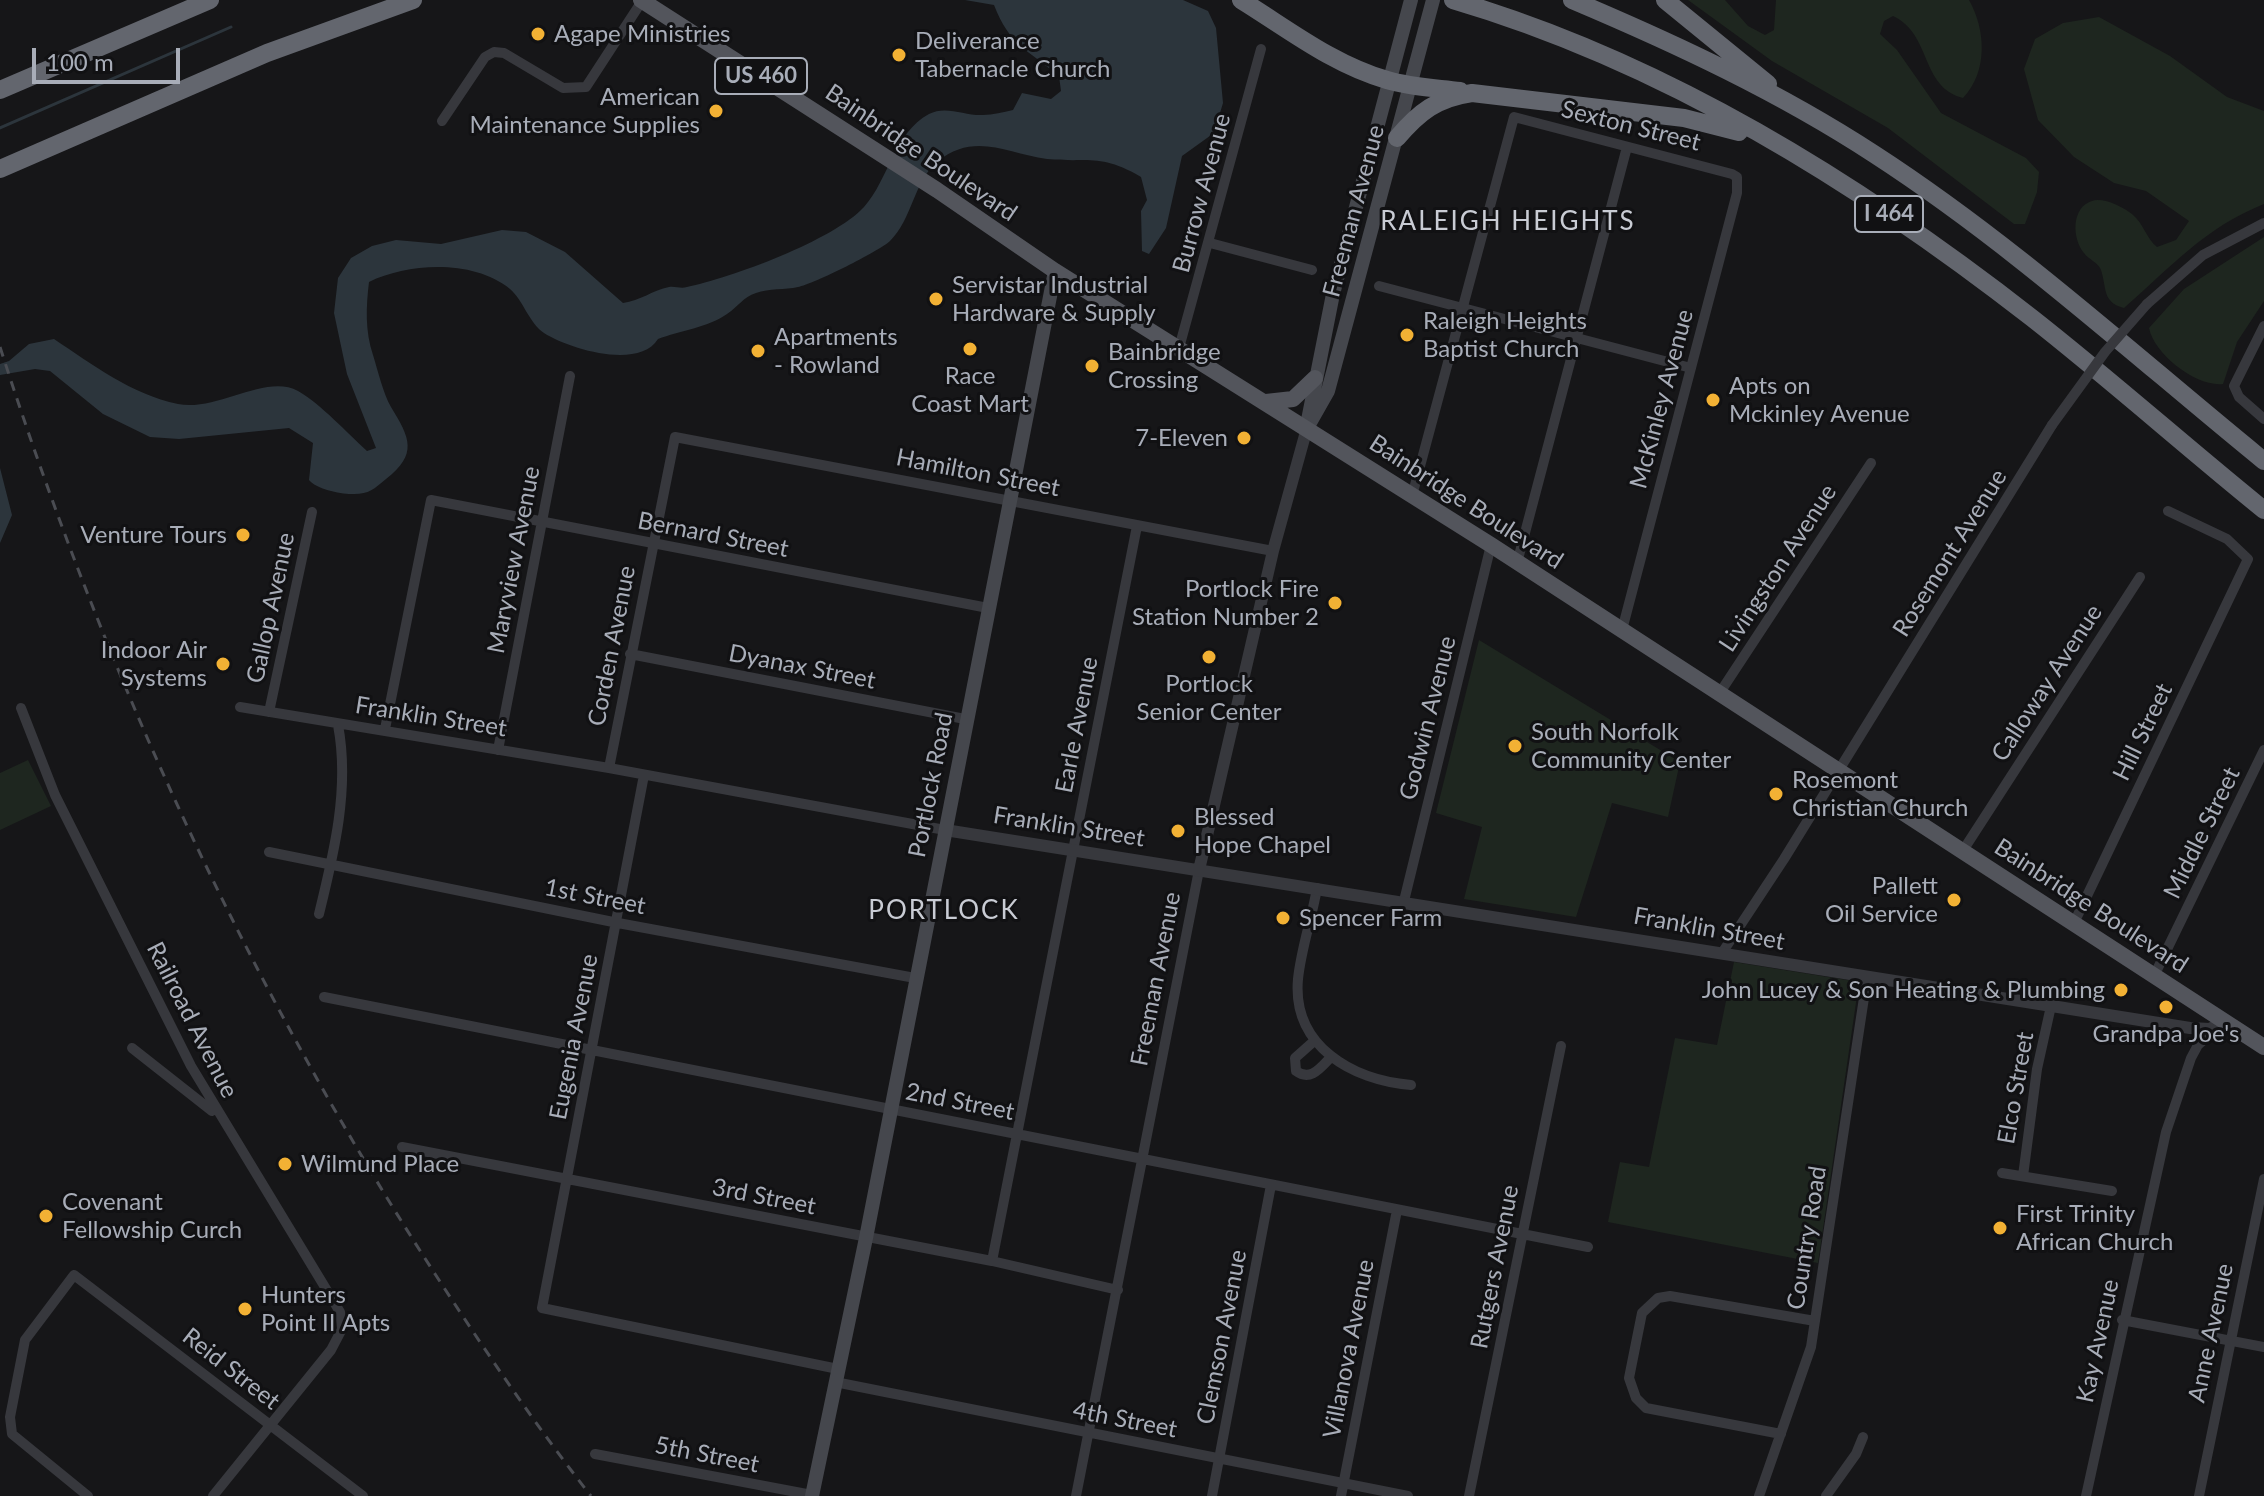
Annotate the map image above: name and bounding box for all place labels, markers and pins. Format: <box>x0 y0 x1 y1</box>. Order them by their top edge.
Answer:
place label: Agape Ministries <box>554 20 730 48</box>
marker: Agape Ministries <box>529 25 547 43</box>
place label: Deliverance Tabernacle Church <box>915 27 1110 83</box>
marker: Deliverance Tabernacle Church <box>890 46 908 64</box>
place label: American Maintenance Supplies <box>470 83 700 139</box>
marker: American Maintenance Supplies <box>707 102 725 120</box>
place label: Servistar Industrial Hardware & Supply <box>952 271 1156 327</box>
marker: Servistar Industrial Hardware & Supply <box>927 290 945 308</box>
place label: Raleigh Heights Baptist Church <box>1423 307 1587 363</box>
place label: Apartments - Rowland <box>774 323 898 379</box>
marker: Raleigh Heights Baptist Church <box>1398 326 1416 344</box>
place label: Bainbridge Crossing <box>1108 338 1221 394</box>
marker: Race Coast Mart <box>961 340 979 358</box>
marker: Apartments - Rowland <box>749 342 767 360</box>
marker: Bainbridge Crossing <box>1083 357 1101 375</box>
place label: Race Coast Mart <box>911 362 1029 418</box>
place label: Apts on Mckinley Avenue <box>1729 372 1910 428</box>
marker: Apts on Mckinley Avenue <box>1704 391 1722 409</box>
place label: 7-Eleven <box>1135 424 1228 452</box>
marker: 7-Eleven <box>1235 429 1253 447</box>
place label: Venture Tours <box>80 521 227 549</box>
marker: Venture Tours <box>234 526 252 544</box>
place label: Portlock Fire Station Number 2 <box>1132 575 1319 631</box>
marker: Portlock Fire Station Number 2 <box>1326 594 1344 612</box>
place label: Indoor Air Systems <box>101 636 207 692</box>
marker: Portlock Senior Center <box>1200 648 1218 666</box>
marker: Indoor Air Systems <box>214 655 232 673</box>
place label: Portlock Senior Center <box>1137 670 1281 726</box>
place label: South Norfolk Community Center <box>1531 718 1731 774</box>
marker: South Norfolk Community Center <box>1506 737 1524 755</box>
place label: Rosemont Christian Church <box>1792 766 1968 822</box>
marker: Rosemont Christian Church <box>1767 785 1785 803</box>
place label: Blessed Hope Chapel <box>1194 803 1331 859</box>
marker: Blessed Hope Chapel <box>1169 822 1187 840</box>
place label: Pallett Oil Service <box>1825 872 1938 928</box>
marker: Pallett Oil Service <box>1945 891 1963 909</box>
place label: Spencer Farm <box>1299 904 1442 932</box>
marker: Spencer Farm <box>1274 909 1292 927</box>
place label: John Lucey & Son Heating & Plumbing <box>1702 976 2105 1004</box>
marker: John Lucey & Son Heating & Plumbing <box>2112 981 2130 999</box>
marker: Grandpa Joe's <box>2157 998 2175 1016</box>
place label: Grandpa Joe's <box>2093 1020 2239 1048</box>
place label: Wilmund Place <box>301 1150 459 1178</box>
marker: Wilmund Place <box>276 1155 294 1173</box>
place label: Covenant Fellowship Curch <box>62 1188 242 1244</box>
place label: First Trinity African Church <box>2016 1200 2173 1256</box>
marker: Covenant Fellowship Curch <box>37 1207 55 1225</box>
marker: First Trinity African Church <box>1991 1219 2009 1237</box>
place label: Hunters Point II Apts <box>261 1281 390 1337</box>
marker: Hunters Point II Apts <box>236 1300 254 1318</box>

